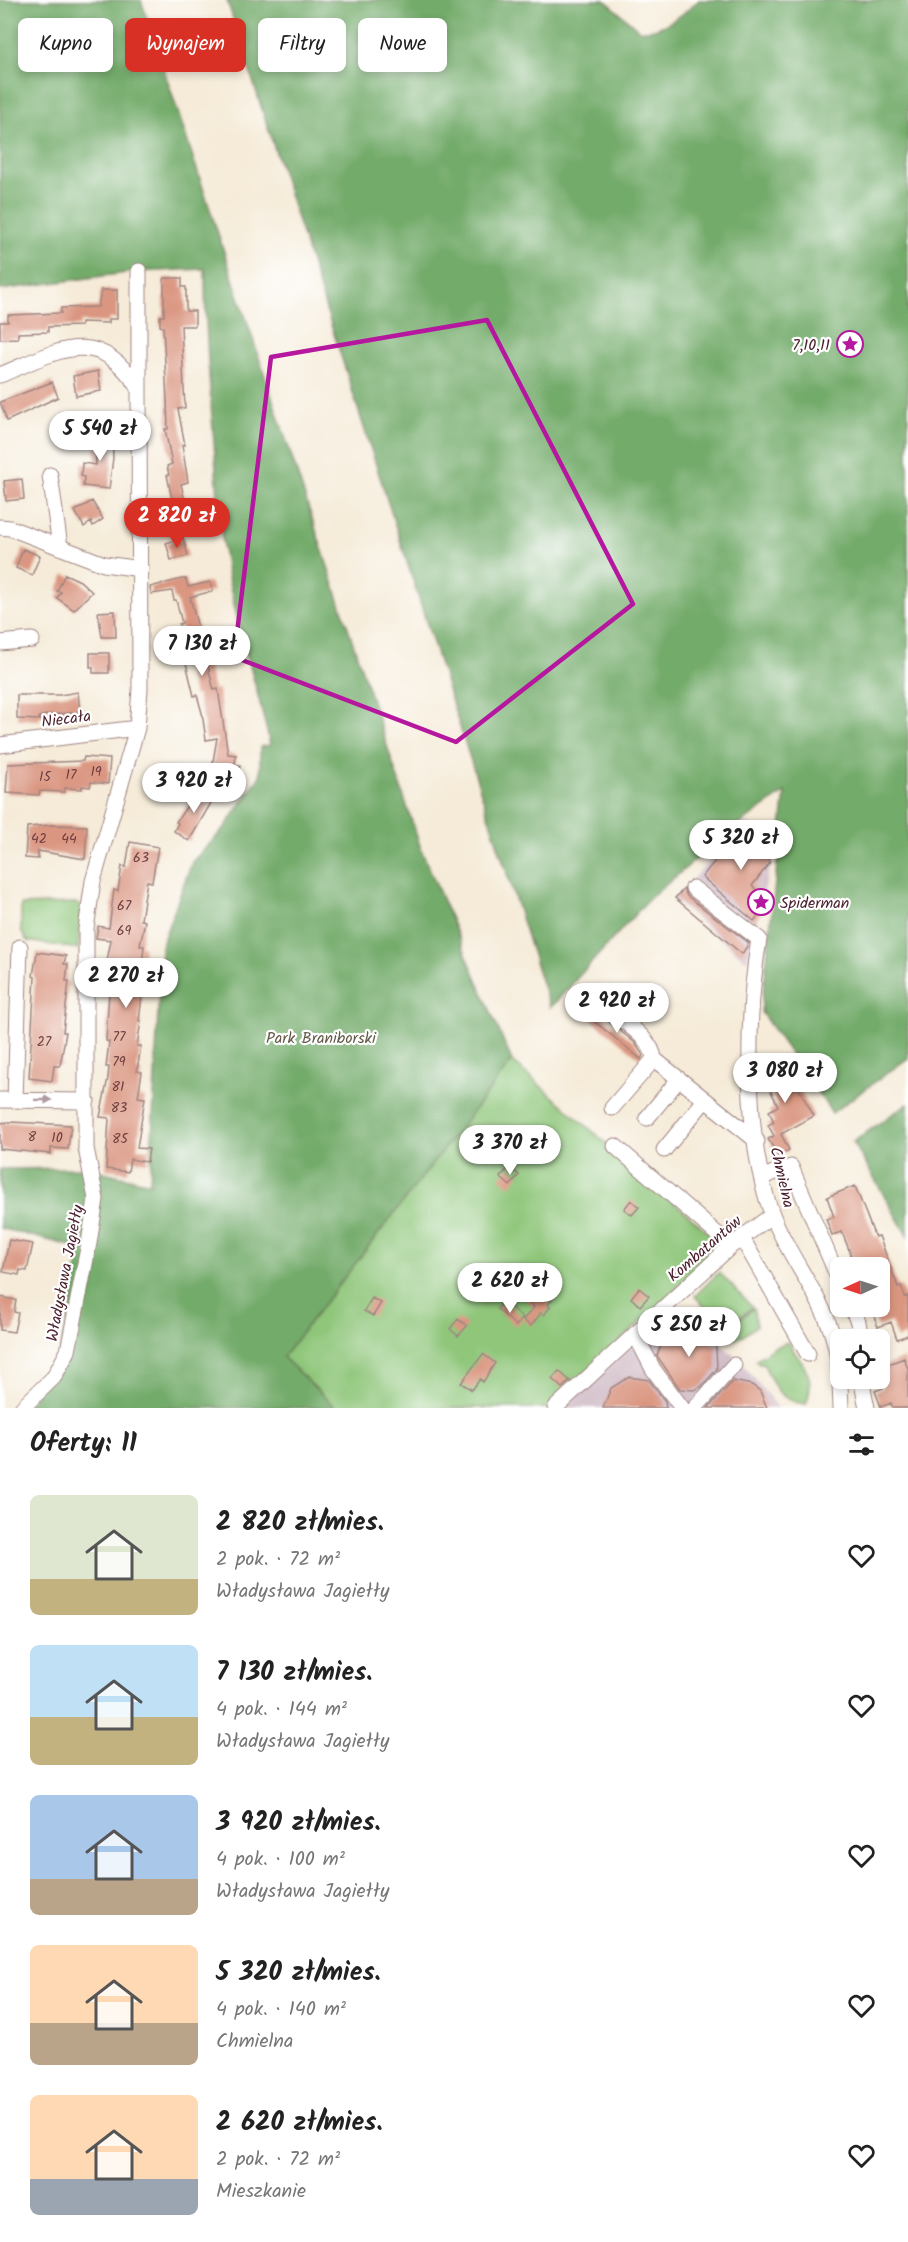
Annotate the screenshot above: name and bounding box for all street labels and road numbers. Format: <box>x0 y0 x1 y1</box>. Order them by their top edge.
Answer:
street label: Niecała <box>40 704 92 735</box>
street label: Chmielna <box>762 1144 801 1210</box>
street label: Władysława Jagiełły <box>40 1202 91 1344</box>
street label: Kombatantów <box>662 1209 748 1289</box>

